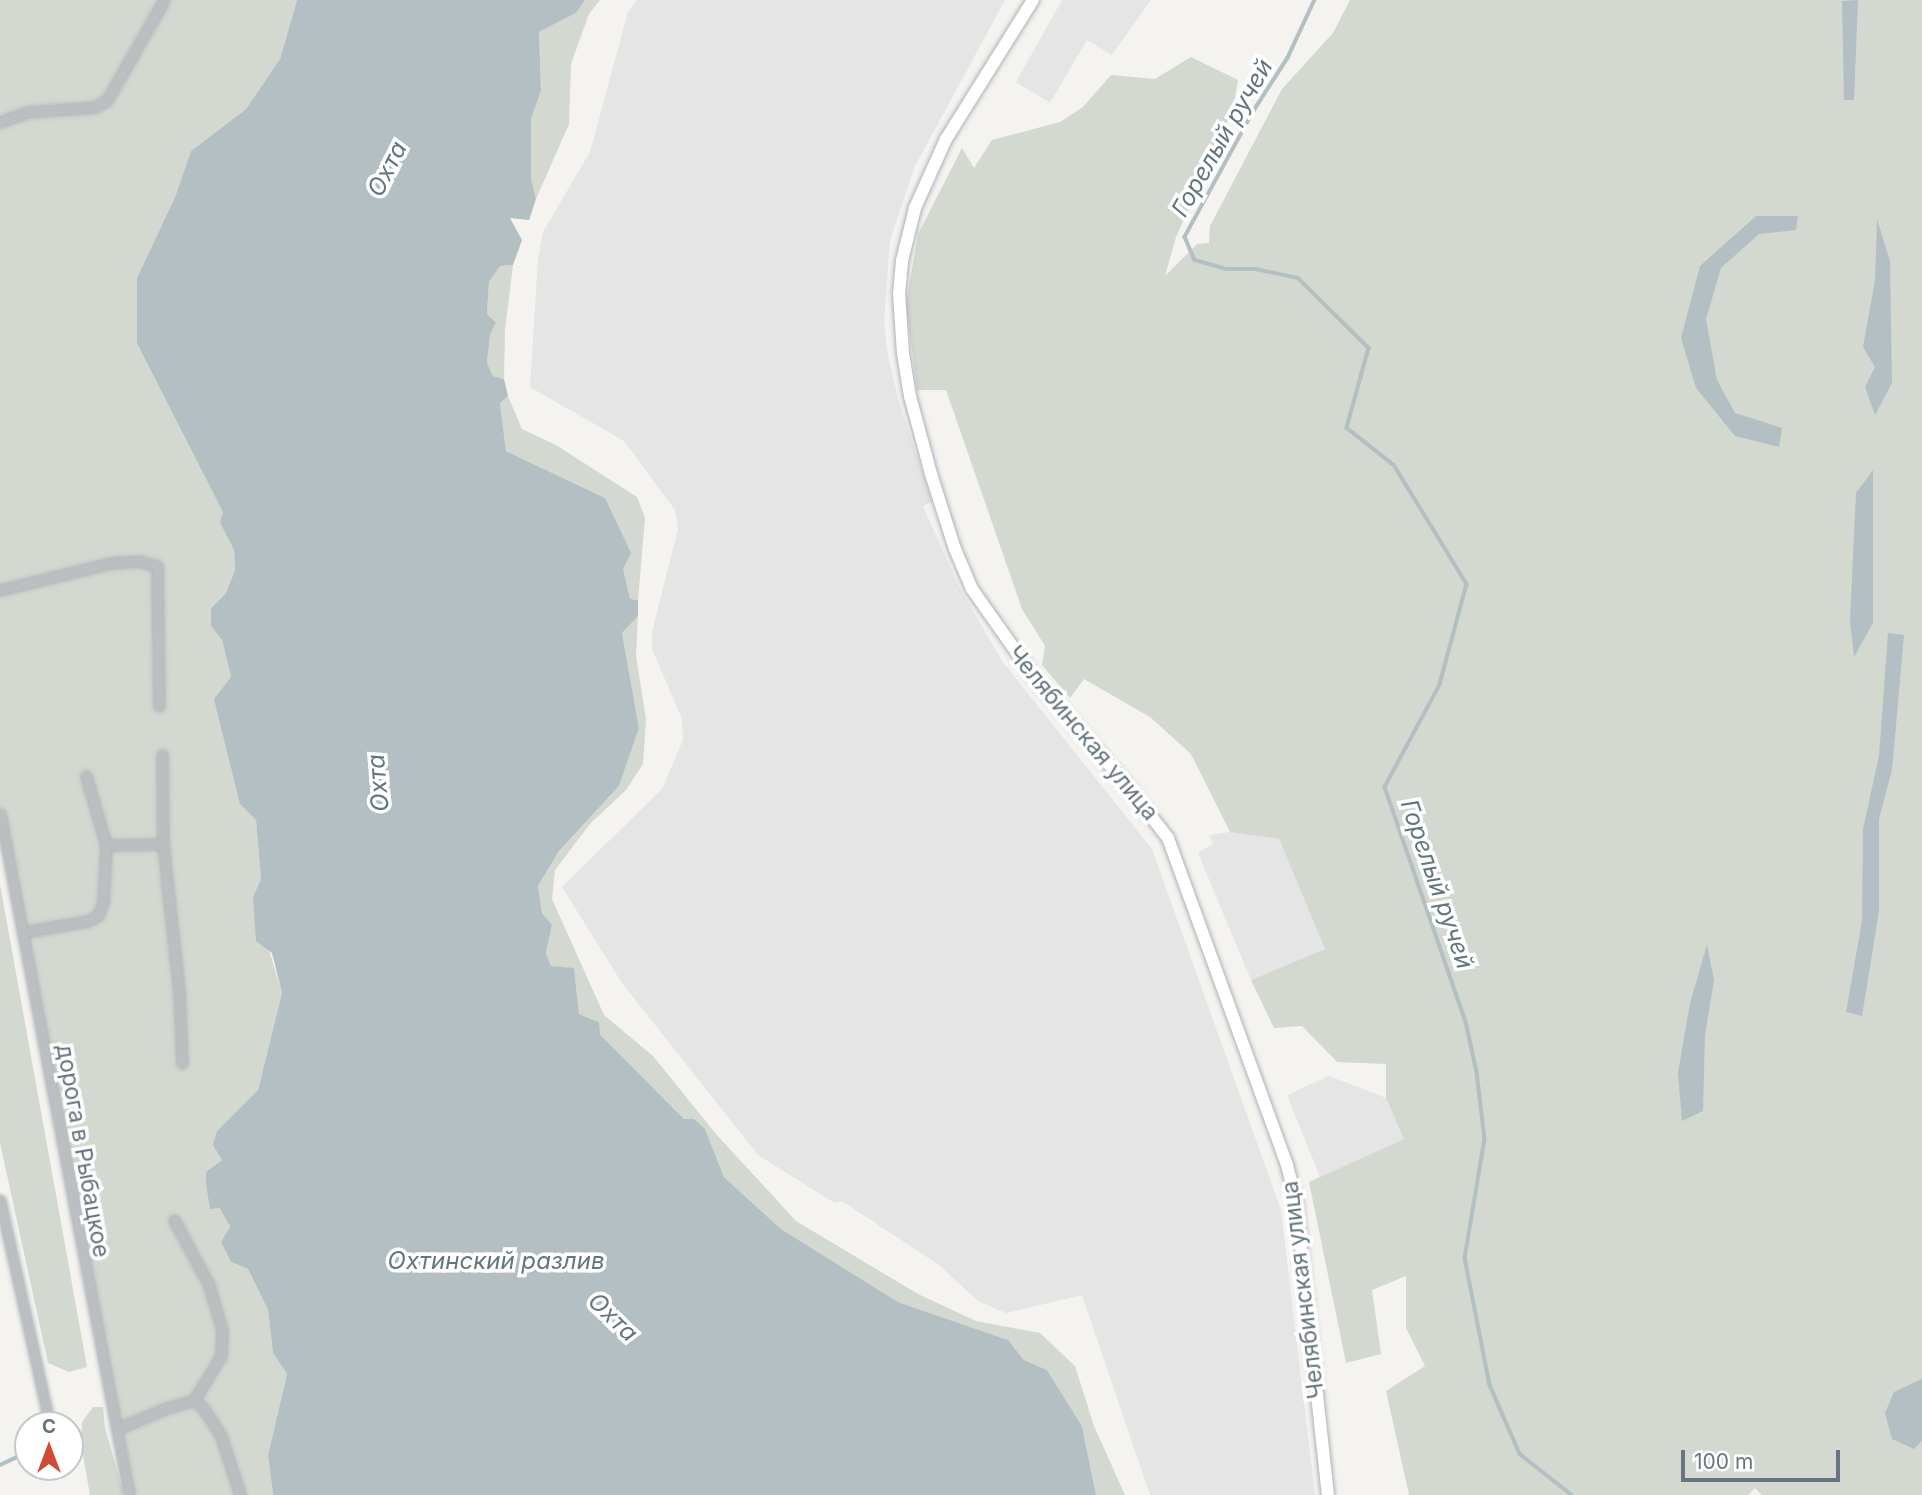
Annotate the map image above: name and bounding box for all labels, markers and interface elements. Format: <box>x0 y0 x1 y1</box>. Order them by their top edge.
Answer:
water label: Горелый ручей <box>1165 54 1279 222</box>
water label: Охта <box>361 137 413 201</box>
street label: Челябинская улица <box>1002 640 1164 826</box>
water label: Охта <box>361 753 395 813</box>
water label: Горелый ручей <box>1395 796 1479 972</box>
street label: дорога в Рыбацкое <box>51 1042 115 1260</box>
street label: Челябинская улица <box>1276 1179 1330 1401</box>
water label: Охтинский разлив <box>388 1247 604 1275</box>
water label: Охта <box>582 1287 644 1347</box>
north arrow <box>14 1411 84 1481</box>
text: С <box>42 1415 56 1438</box>
scale bar <box>1684 1436 1843 1480</box>
text: 100 m <box>1694 1449 1753 1474</box>

